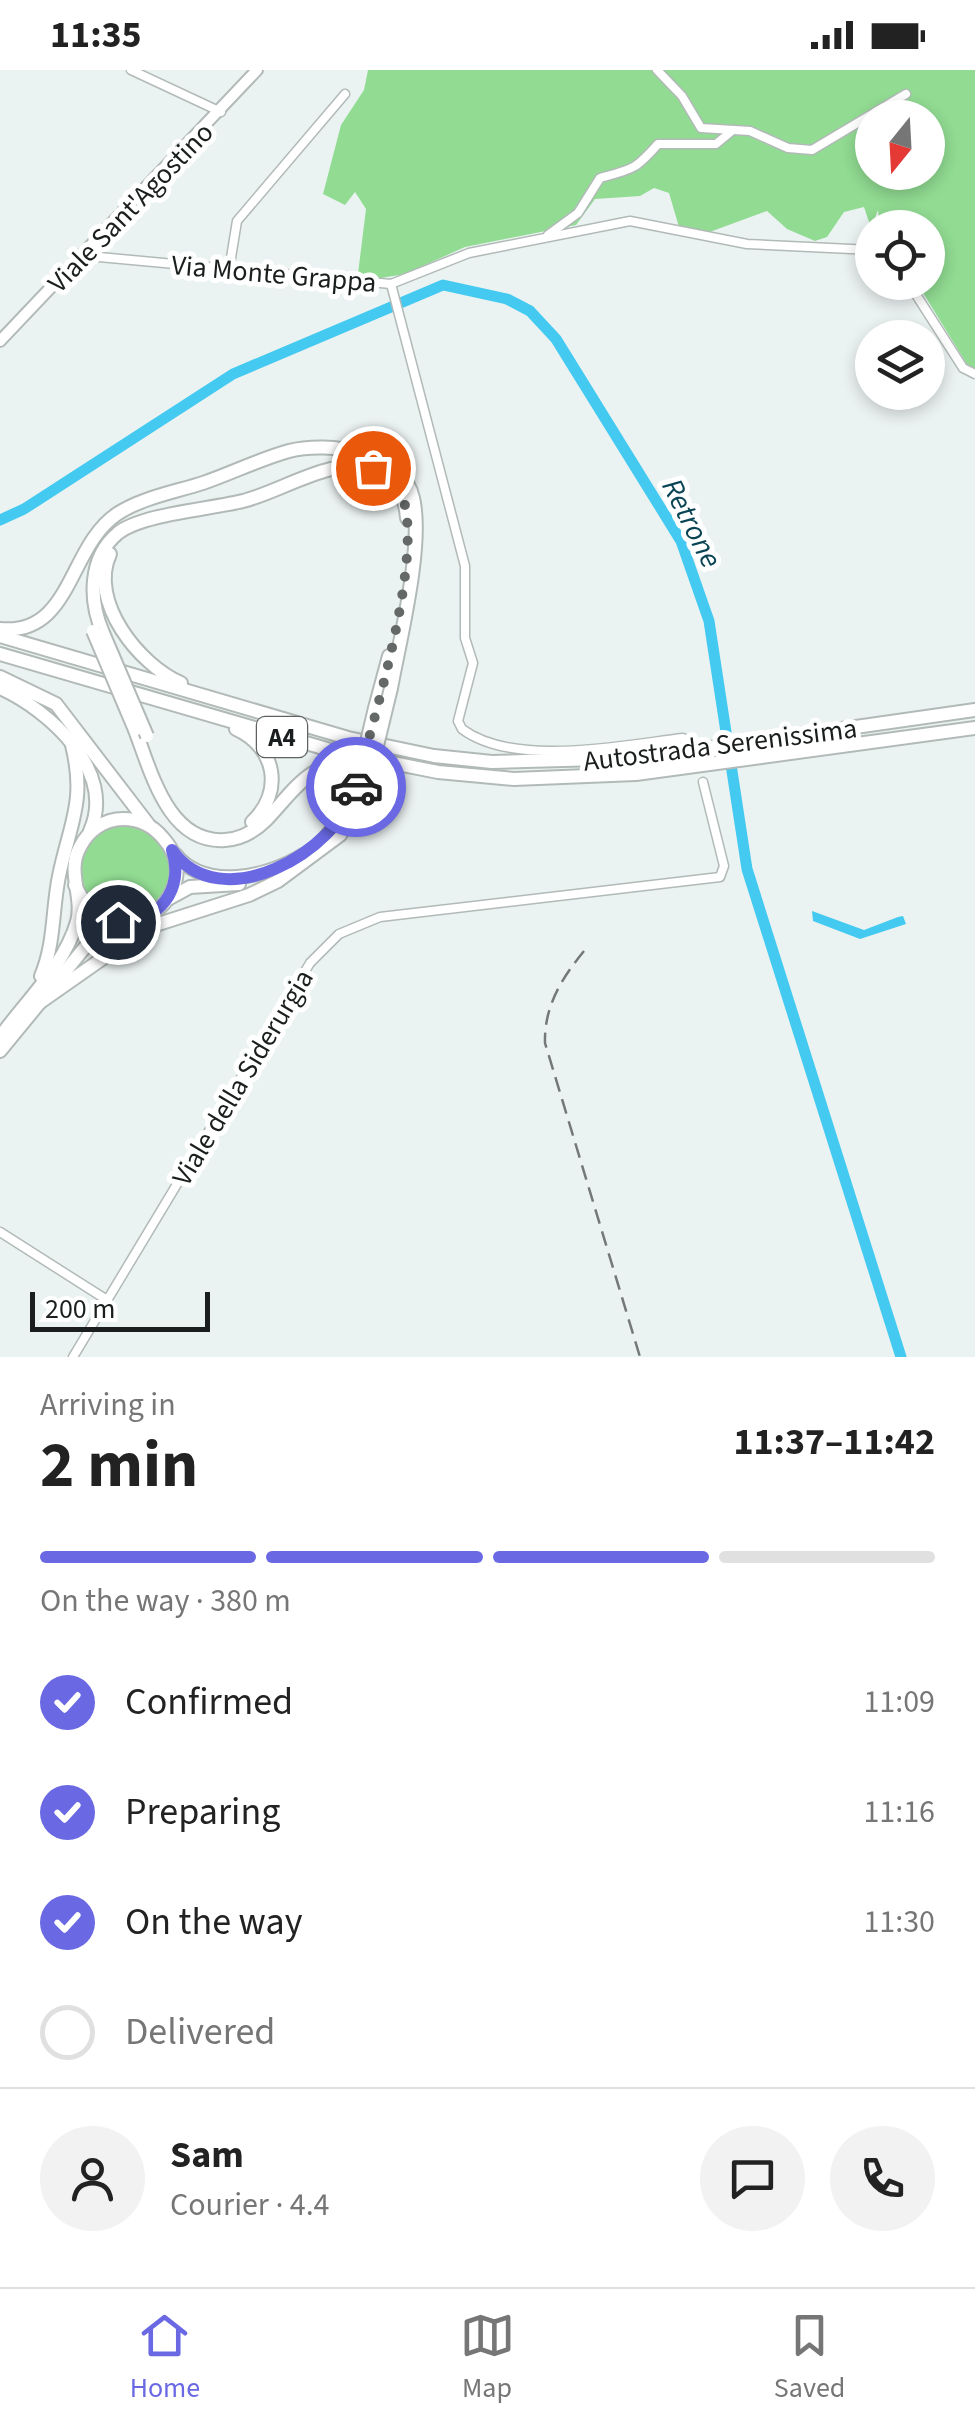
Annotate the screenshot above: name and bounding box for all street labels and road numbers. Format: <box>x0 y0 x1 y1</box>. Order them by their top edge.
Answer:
street label: Viale Sant'Agostino <box>39 113 223 302</box>
street label: Via Monte Grappa <box>170 245 378 303</box>
street label: Autostrada Serenissima <box>581 708 859 782</box>
road number: A4 <box>257 717 307 757</box>
street label: Viale della Siderurgia <box>162 962 323 1193</box>

